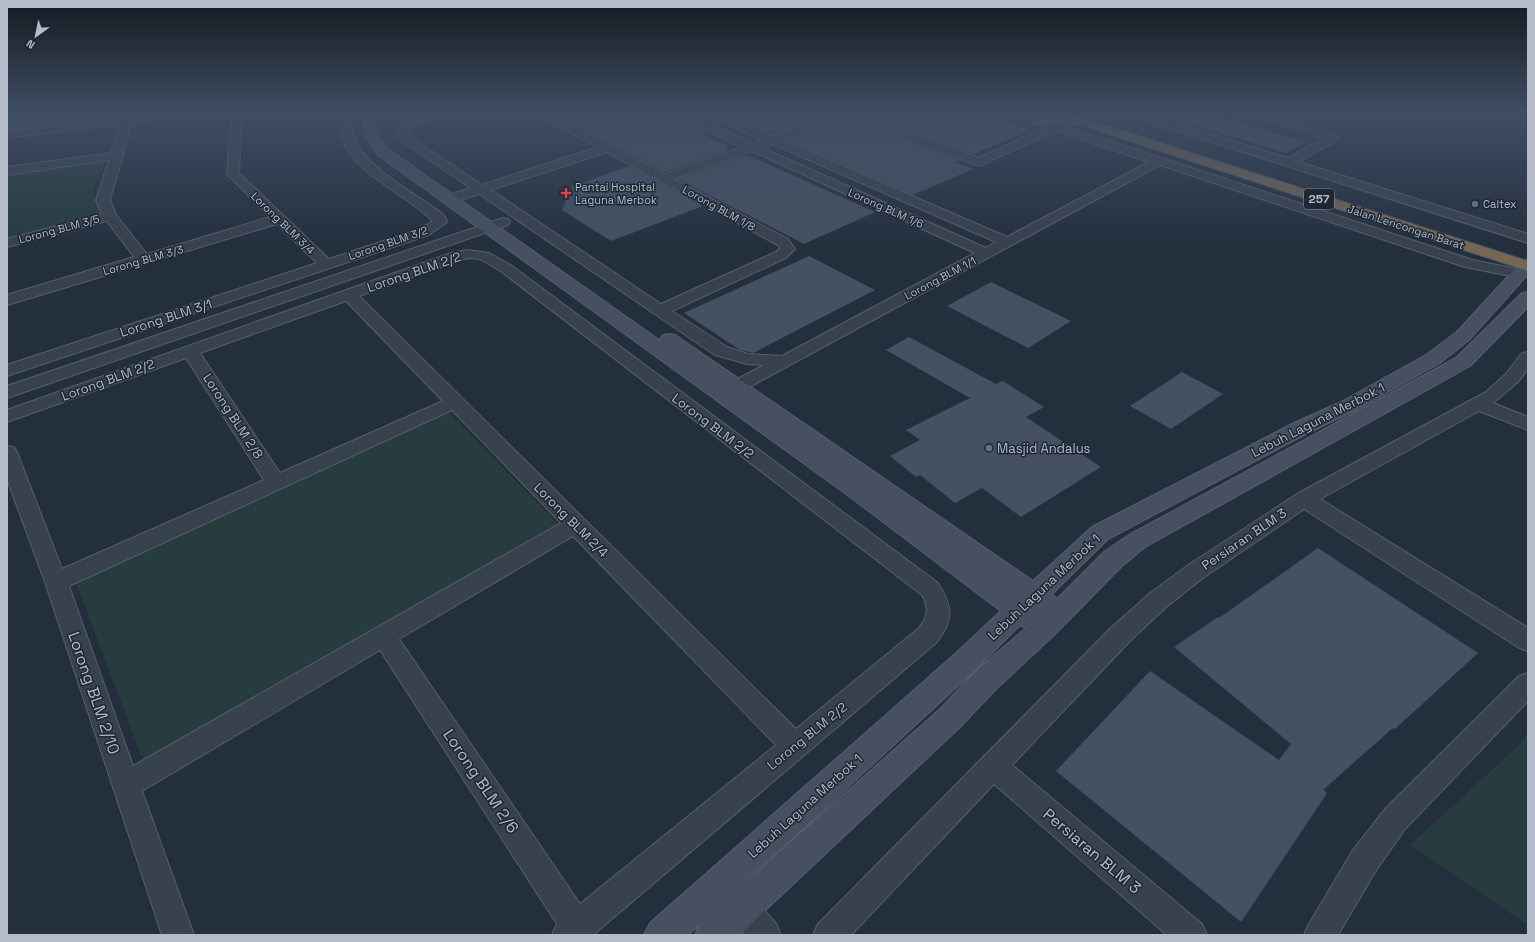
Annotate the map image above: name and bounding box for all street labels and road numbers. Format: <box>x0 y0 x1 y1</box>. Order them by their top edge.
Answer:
street label: Lorong BLM 1/8 <box>680 182 758 234</box>
street label: Lorong BLM 1/6 <box>846 185 926 231</box>
street label: Lorong BLM 3/4 <box>248 189 318 257</box>
road number: 257 <box>1304 189 1334 209</box>
street label: Jalan Lencongan Barat <box>1346 201 1466 253</box>
street label: Lorong BLM 3/5 <box>17 211 101 247</box>
street label: Lorong BLM 3/2 <box>346 223 430 263</box>
street label: Lorong BLM 3/3 <box>101 242 185 278</box>
street label: Lorong BLM 2/2 <box>365 248 463 296</box>
street label: Lorong BLM 1/1 <box>902 253 978 303</box>
street label: Lorong BLM 3/1 <box>118 295 214 341</box>
street label: Lorong BLM 2/2 <box>59 355 157 405</box>
street label: Lorong BLM 2/8 <box>199 370 267 462</box>
street label: Lebuh Laguna Merbok 1 <box>1248 379 1388 461</box>
street label: Lorong BLM 2/2 <box>669 390 757 462</box>
street label: Lorong BLM 2/4 <box>530 479 612 561</box>
street label: Persiaran BLM 3 <box>1198 504 1290 574</box>
street label: Lebuh Laguna Merbok 1 <box>984 530 1104 644</box>
street label: Lorong BLM 2/10 <box>63 629 125 757</box>
street label: Lorong BLM 2/2 <box>763 698 851 774</box>
street label: Lorong BLM 2/6 <box>438 725 524 837</box>
street label: Lebuh Laguna Merbok 1 <box>744 750 866 862</box>
street label: Persiaran BLM 3 <box>1038 804 1146 898</box>

